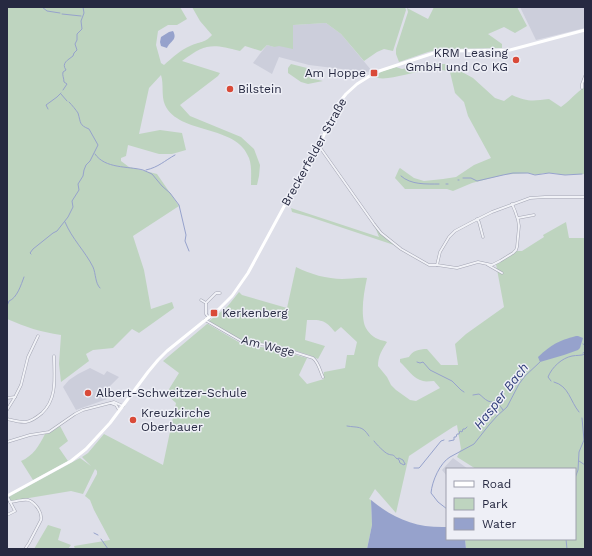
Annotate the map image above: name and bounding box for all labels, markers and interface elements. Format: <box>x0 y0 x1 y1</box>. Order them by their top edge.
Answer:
place label: KRM Leasing GmbH und Co KG <box>405 46 509 74</box>
marker: KRM Leasing GmbH und Co KG <box>511 55 521 65</box>
place label: Am Hoppe <box>305 66 366 80</box>
marker: Am Hoppe <box>369 68 379 78</box>
place label: Bilstein <box>238 82 282 96</box>
marker: Bilstein <box>225 84 235 94</box>
street label: Breckerfelder Straße <box>278 95 350 209</box>
place label: Kerkenberg <box>222 306 288 320</box>
marker: Kerkenberg <box>209 308 219 318</box>
street label: Am Wege <box>240 333 296 359</box>
water label: Hasper Bach <box>471 360 532 432</box>
place label: Albert-Schweitzer-Schule <box>96 386 247 400</box>
marker: Albert-Schweitzer-Schule <box>83 388 93 398</box>
place label: Kreuzkirche Oberbauer <box>141 406 210 434</box>
marker: Kreuzkirche Oberbauer <box>128 415 138 425</box>
legend <box>446 468 576 540</box>
text: Road <box>482 477 511 491</box>
text: Park <box>482 497 508 511</box>
text: Water <box>482 517 517 531</box>

